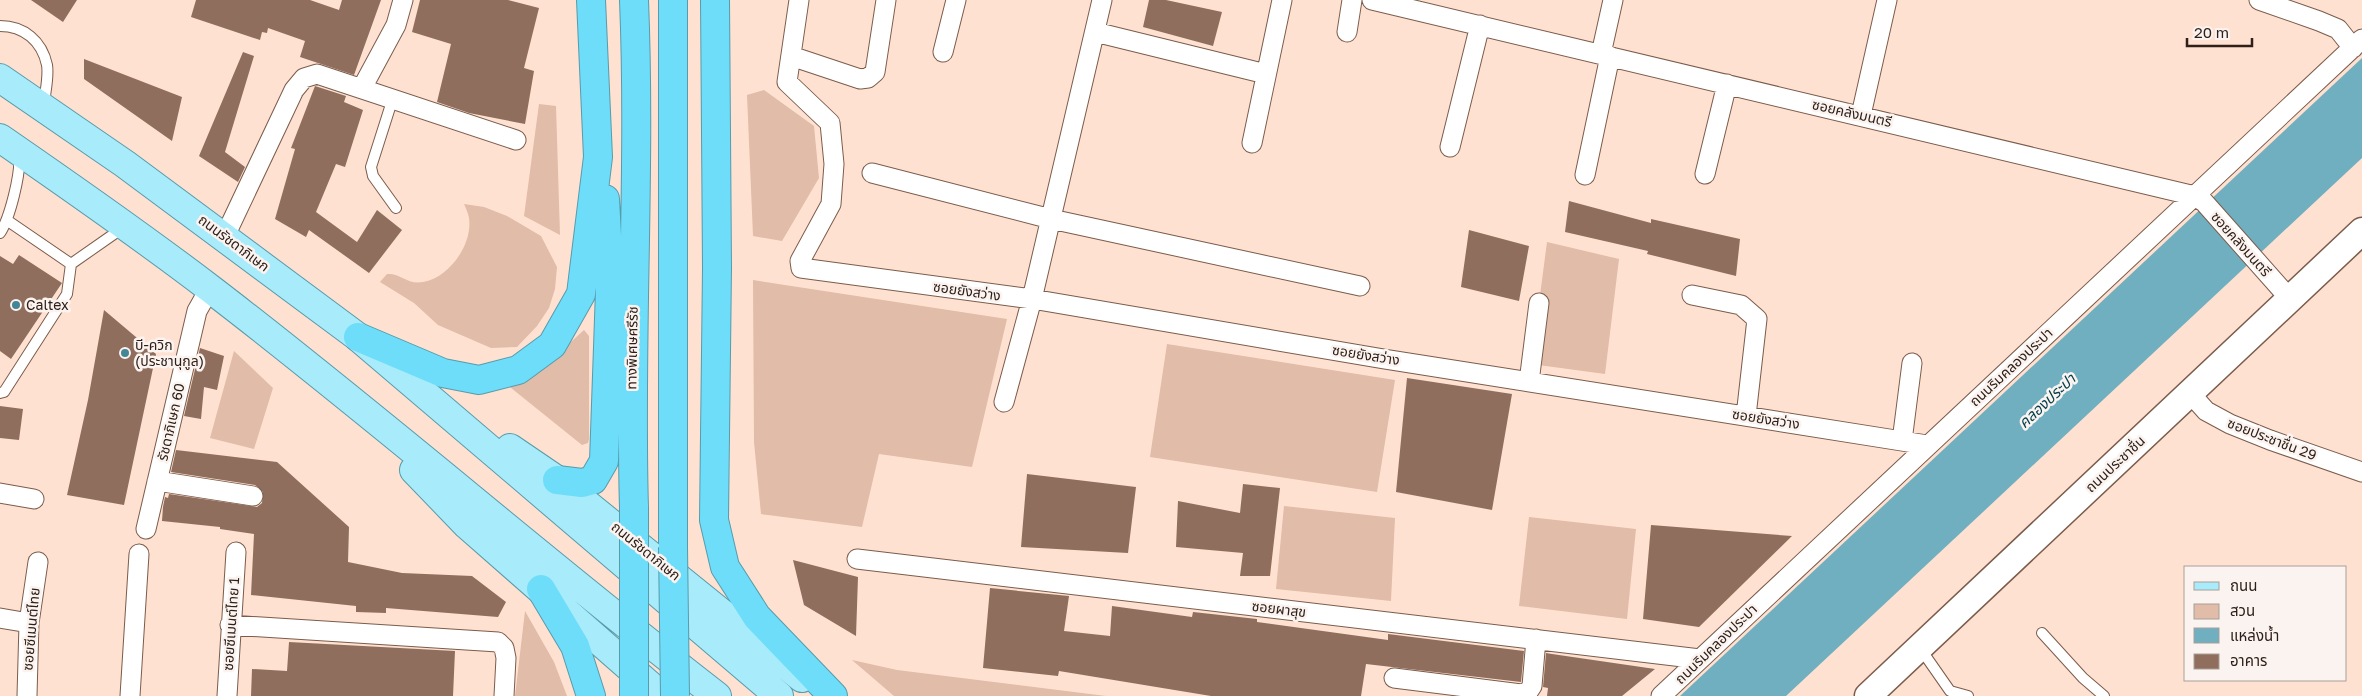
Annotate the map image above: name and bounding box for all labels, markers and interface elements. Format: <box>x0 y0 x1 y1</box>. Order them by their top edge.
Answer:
scale bar <box>2187 15 2252 47</box>
text: 20 m <box>2194 23 2229 41</box>
street label: ซอยคลังมนตรี <box>1811 95 1894 130</box>
street label: ซอยคลังมนตรี <box>2208 208 2275 280</box>
street label: ถนนรัชดาภิเษก <box>196 210 273 275</box>
street label: ซอยยังสว่าง <box>932 277 1002 304</box>
place label: Caltex <box>26 296 69 313</box>
marker: Caltex <box>10 299 22 311</box>
street label: ทางพิเศษศรีรัช <box>622 306 641 390</box>
street label: ถนนริมคลองประปา <box>1966 324 2056 410</box>
place label: บี-ควิก (ประชานุกูล) <box>135 336 204 370</box>
street label: ซอยยังสว่าง <box>1331 341 1401 368</box>
marker: บี-ควิก (ประชานุกูล) <box>119 347 131 359</box>
water label: คลองประปา <box>2015 370 2079 432</box>
street label: รัชดาภิเษก 60 <box>153 381 188 462</box>
street label: ซอยยังสว่าง <box>1731 405 1801 432</box>
street label: ซอยประชาชื่น 29 <box>2225 413 2319 463</box>
street label: ถนนประชาชื่น <box>2081 431 2148 496</box>
street label: ถนนรัชดาภิเษก <box>608 518 684 584</box>
legend <box>2184 566 2347 681</box>
text: ถนน <box>2230 576 2257 594</box>
street label: ซอยซีเมนต์ไทย 1 <box>219 577 242 671</box>
street label: ซอยซีเมนต์ไทย <box>18 587 43 671</box>
street label: ซอยผาสุข <box>1251 597 1307 621</box>
street label: ถนนริมคลองประปา <box>1671 600 1760 687</box>
text: สวน <box>2230 601 2255 619</box>
text: แหล่งน้ำ <box>2230 625 2279 644</box>
text: อาคาร <box>2230 651 2267 669</box>

